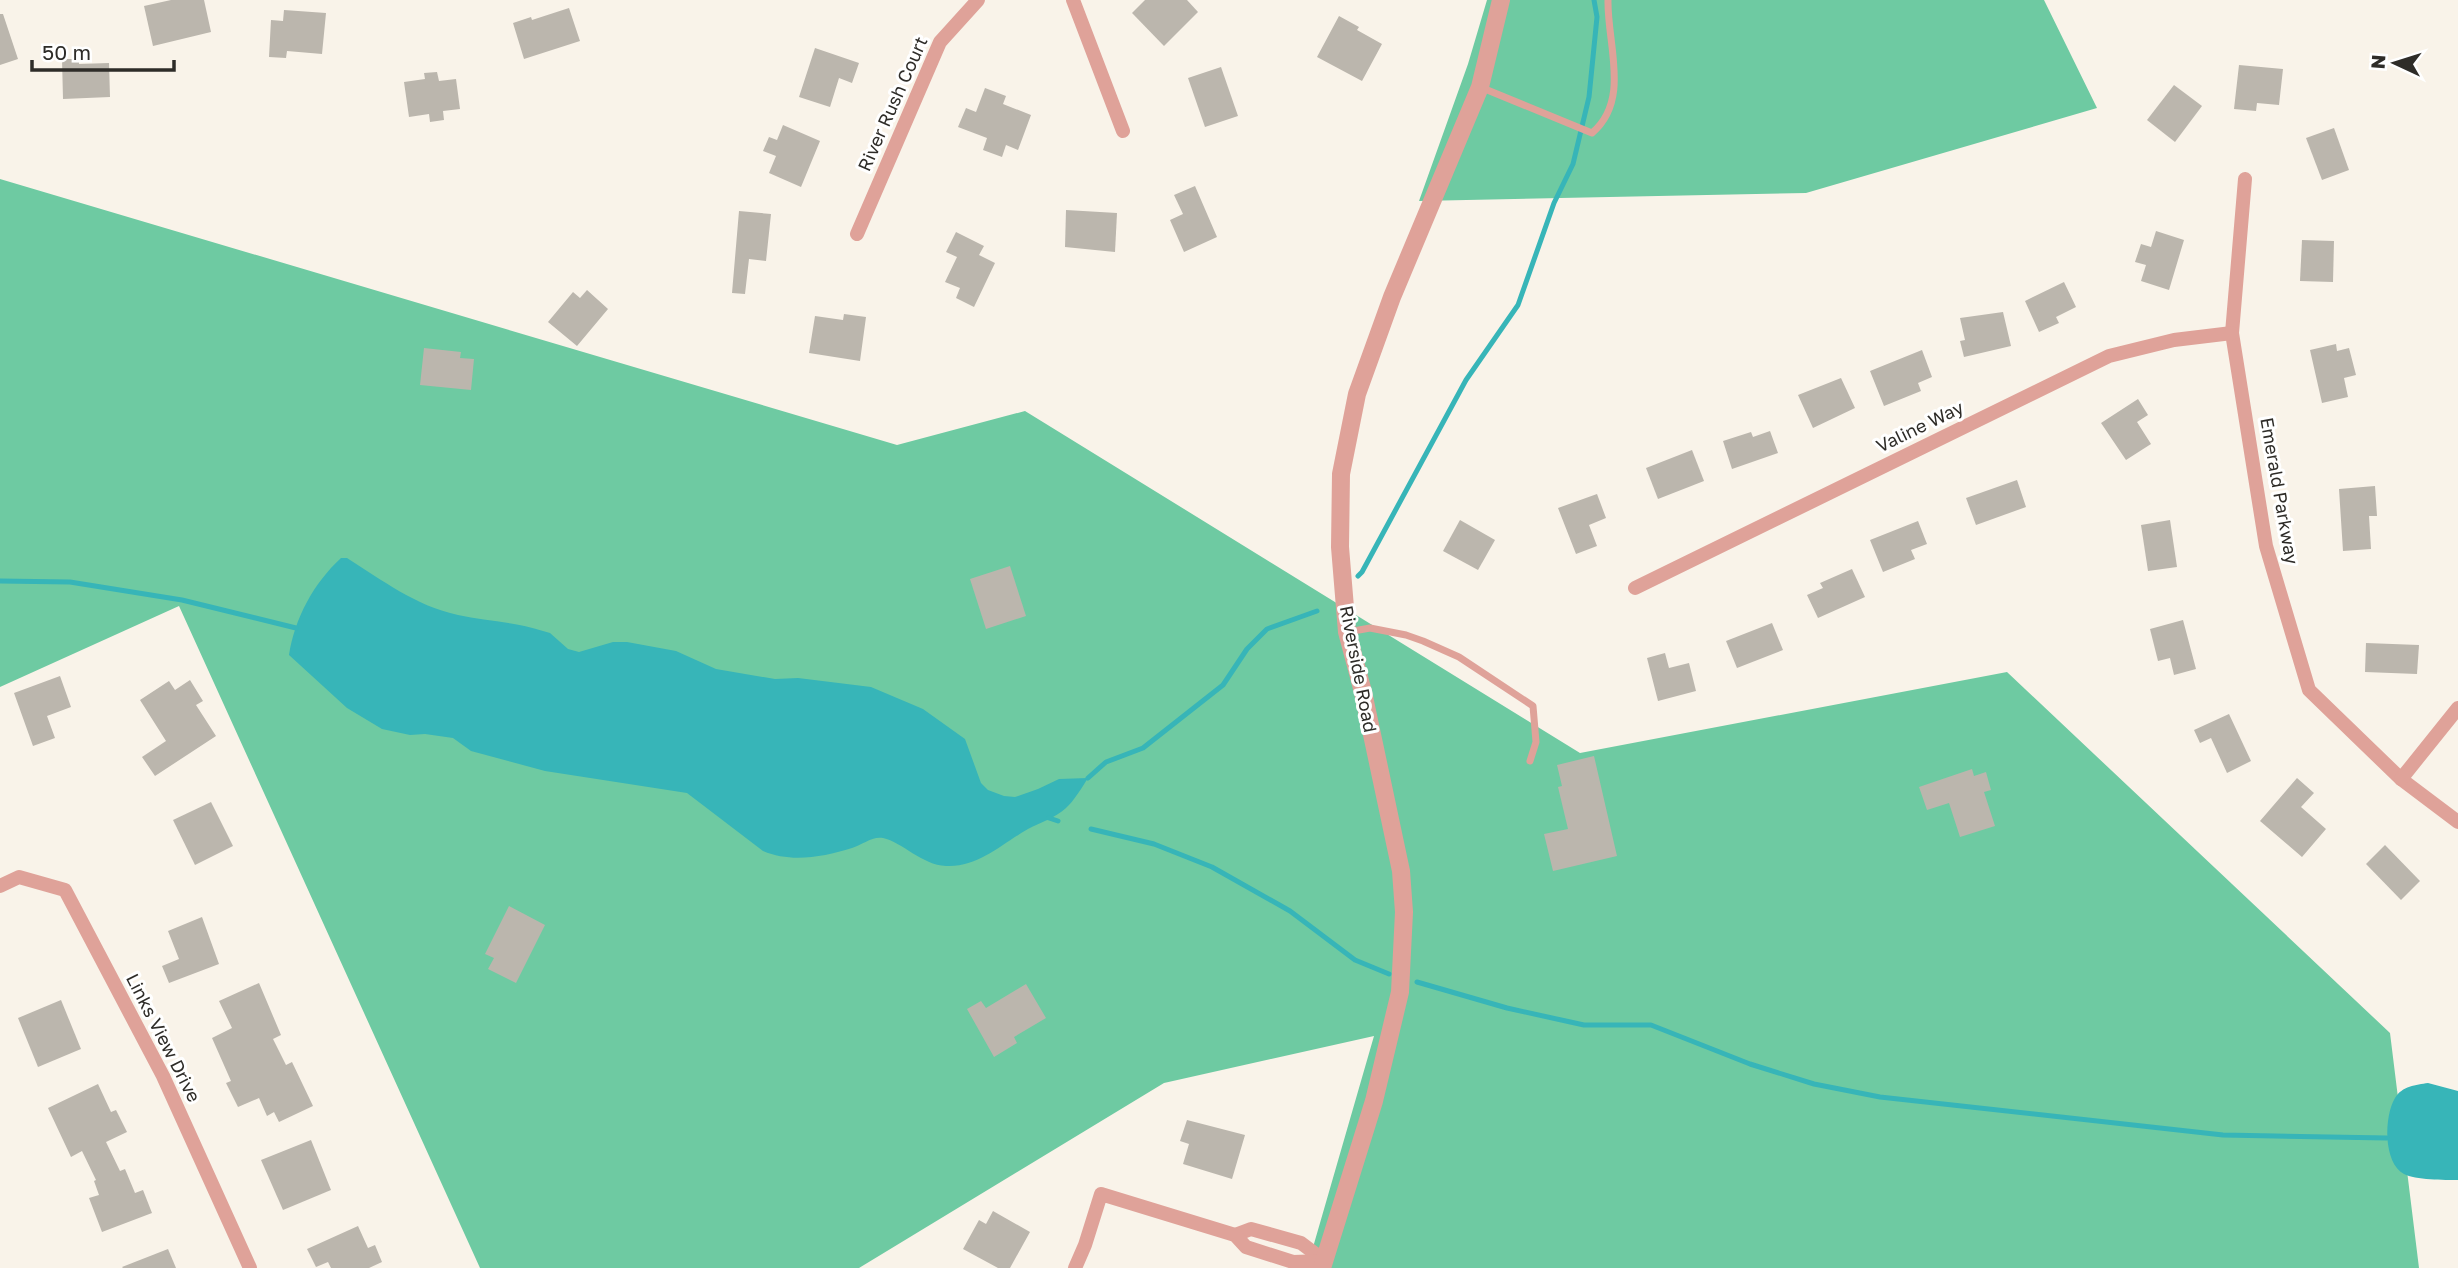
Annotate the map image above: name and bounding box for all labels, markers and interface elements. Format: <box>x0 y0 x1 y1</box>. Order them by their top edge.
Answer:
scale bar <box>32 28 173 72</box>
north arrow <box>2360 28 2430 98</box>
street label: River Rush Court <box>853 33 932 174</box>
text: 50 m <box>42 39 91 65</box>
text: N <box>2366 54 2390 70</box>
street label: Valine Way <box>1872 396 1967 457</box>
street label: Emerald Parkway <box>2256 416 2304 566</box>
street label: Riverside Road <box>1336 604 1382 734</box>
street label: Links View Drive <box>122 970 206 1105</box>

